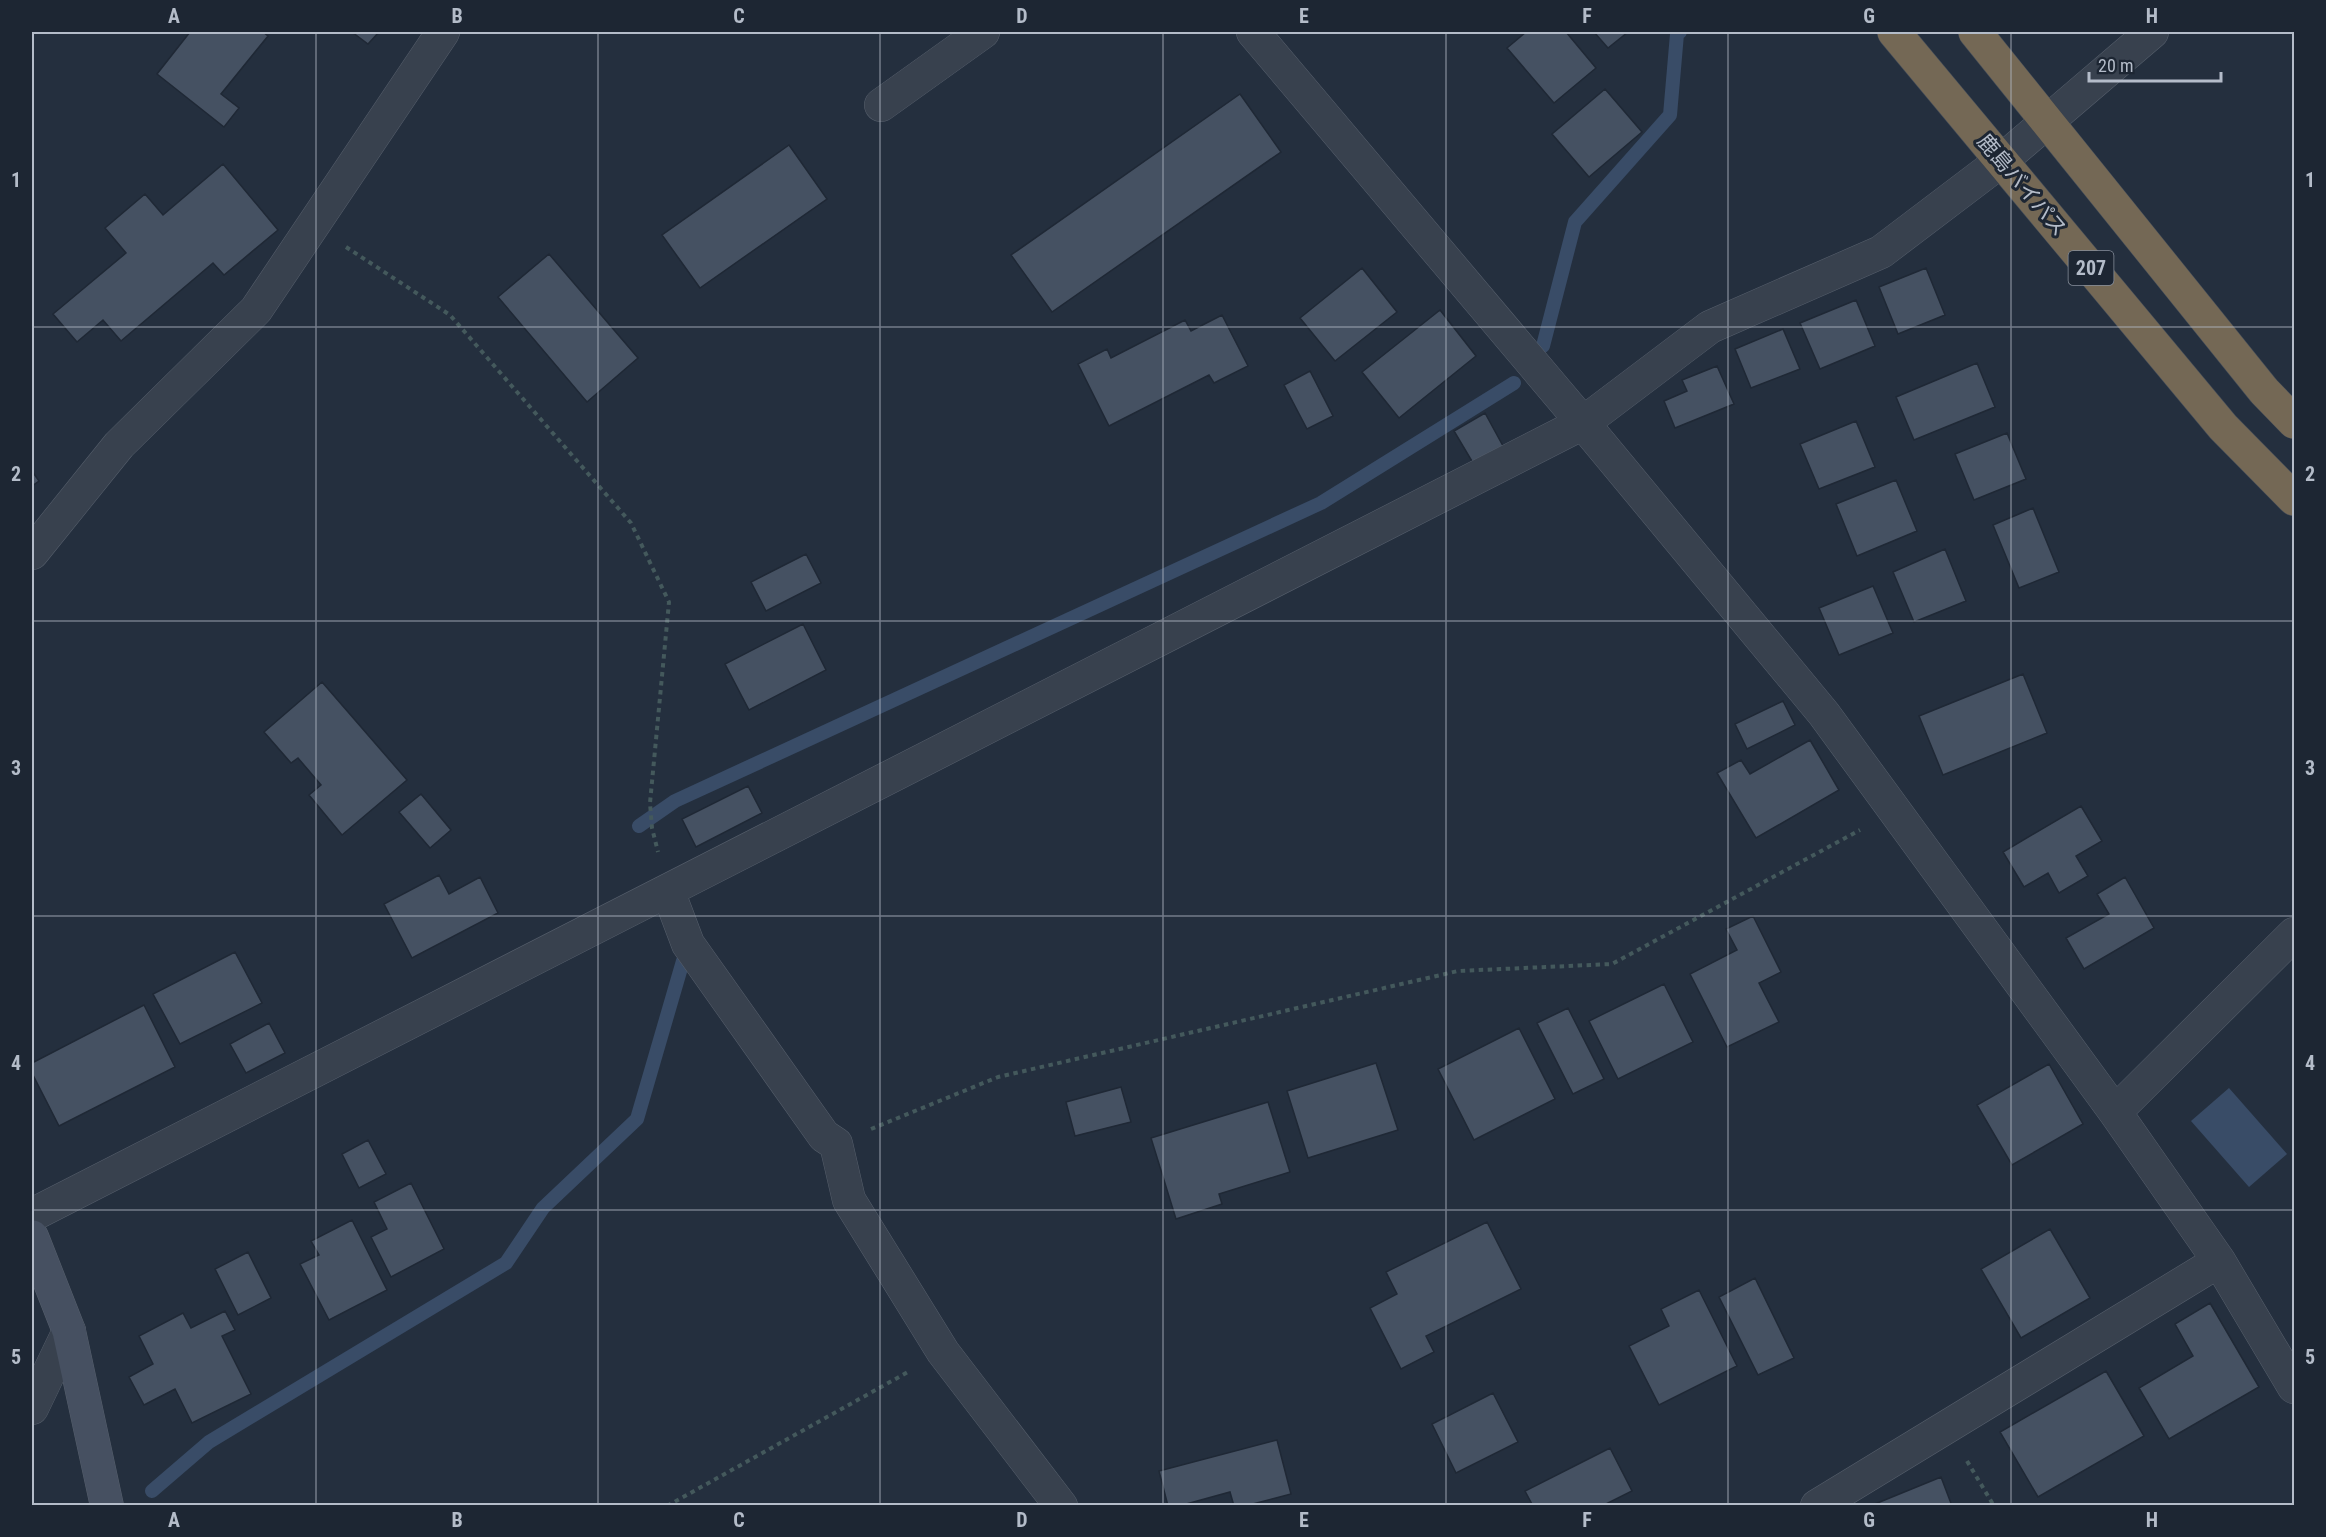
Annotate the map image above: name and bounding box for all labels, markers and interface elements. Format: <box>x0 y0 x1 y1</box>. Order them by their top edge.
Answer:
text: A <box>168 4 180 28</box>
text: B <box>451 4 463 28</box>
text: C <box>733 4 745 28</box>
text: D <box>1016 4 1028 28</box>
text: E <box>1299 4 1309 28</box>
text: F <box>1582 4 1592 28</box>
text: G <box>1863 4 1875 28</box>
text: H <box>2146 4 2158 28</box>
scale bar <box>2089 45 2221 83</box>
text: 20 m <box>2098 55 2133 76</box>
street label: 鹿島バイパス <box>1972 129 2072 241</box>
text: 1 <box>11 168 21 192</box>
text: 1 <box>2305 168 2315 192</box>
road number: 207 <box>2068 251 2114 285</box>
text: 2 <box>11 462 21 486</box>
text: 2 <box>2305 462 2315 486</box>
text: 3 <box>11 756 21 780</box>
text: 3 <box>2305 756 2315 780</box>
text: 4 <box>11 1051 21 1075</box>
text: 4 <box>2305 1051 2315 1075</box>
text: 5 <box>11 1345 21 1369</box>
text: 5 <box>2305 1345 2315 1369</box>
text: A <box>168 1508 180 1532</box>
text: B <box>451 1508 463 1532</box>
text: C <box>733 1508 745 1532</box>
text: D <box>1016 1508 1028 1532</box>
text: E <box>1299 1508 1309 1532</box>
text: F <box>1582 1508 1592 1532</box>
text: G <box>1863 1508 1875 1532</box>
text: H <box>2146 1508 2158 1532</box>

